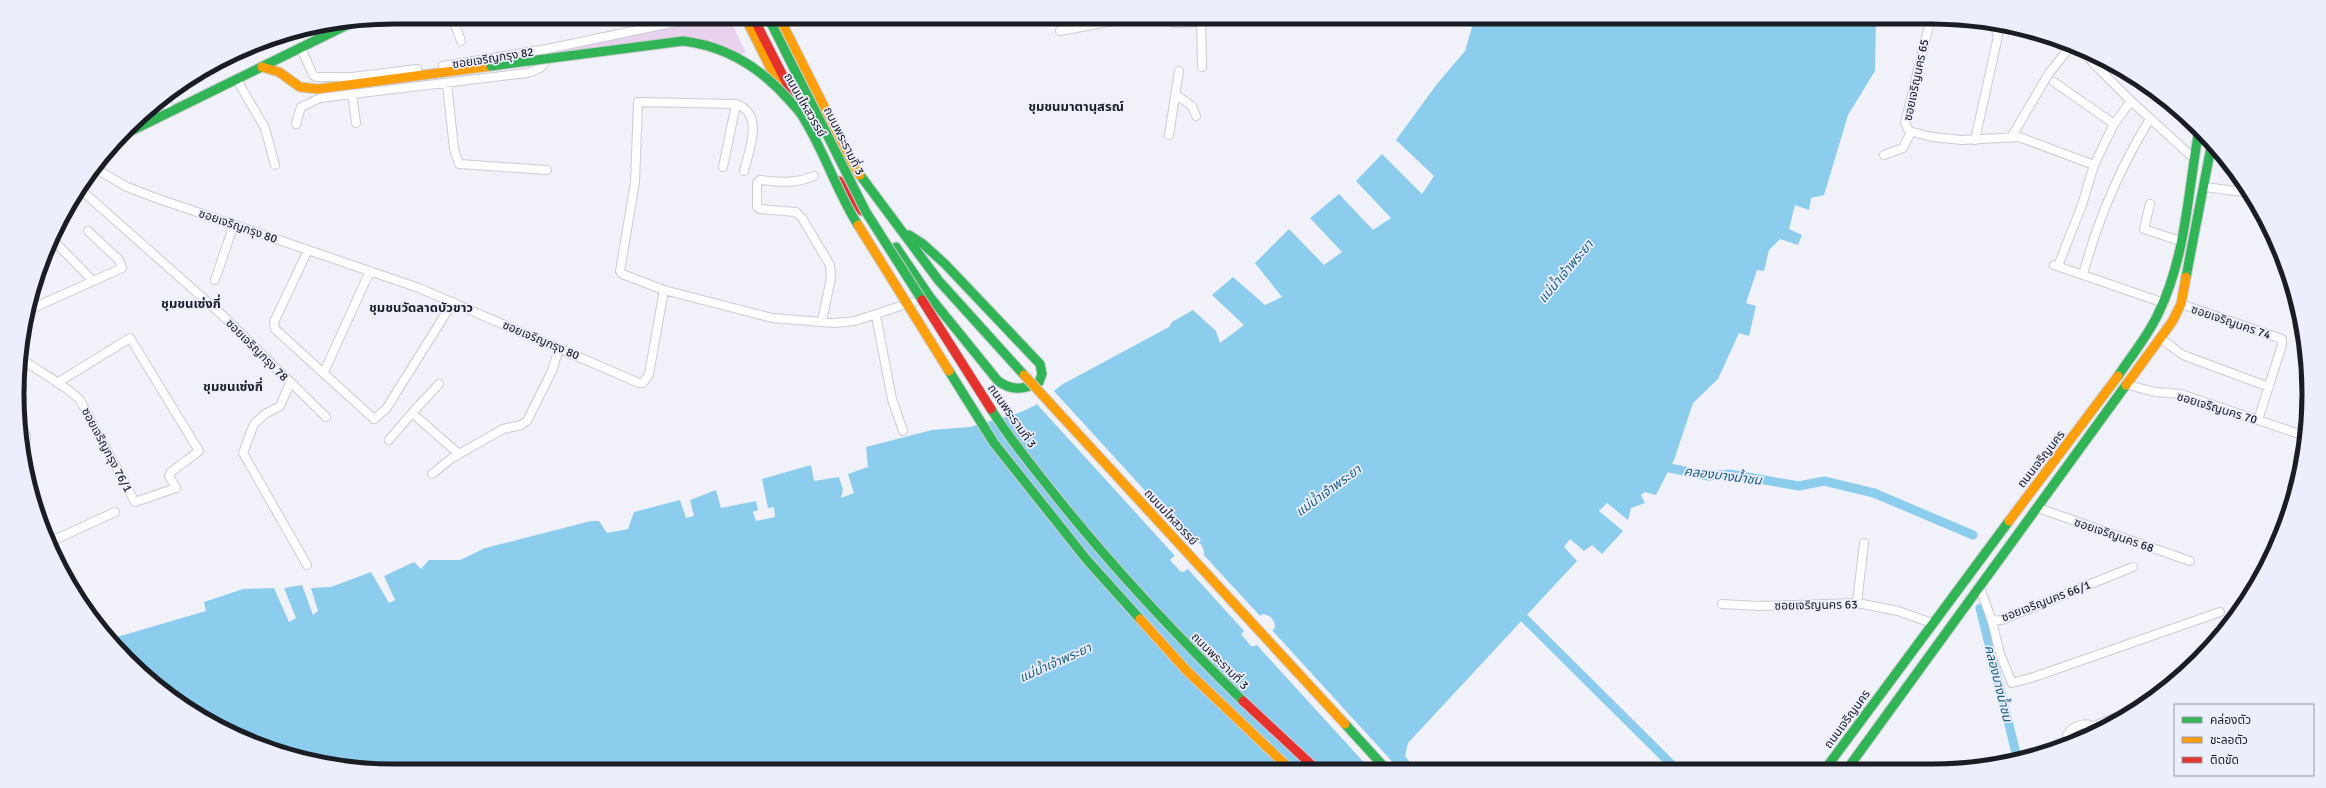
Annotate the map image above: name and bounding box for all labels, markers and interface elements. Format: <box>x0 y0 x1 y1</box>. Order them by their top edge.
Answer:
street label: ซอยเจริญนคร 65 <box>1901 38 1932 122</box>
street label: ซอยเจริญกรุง 82 <box>451 45 535 72</box>
street label: ถนนมไหสวรรย์ <box>780 70 829 140</box>
district label: ชุมชนมาตานุสรณ์ <box>1028 99 1124 115</box>
street label: ถนนพระรามที่ 3 <box>820 104 869 178</box>
street label: ซอยเจริญกรุง 80 <box>197 206 279 247</box>
water label: แม่น้ำเจ้าพระยา <box>1533 235 1597 306</box>
district label: ชุมชนเซ่งกี่ <box>161 294 221 312</box>
district label: ชุมชนวัดลาดบัวขาว <box>369 300 473 316</box>
street label: ซอยเจริญนคร 74 <box>2189 302 2273 343</box>
street label: ซอยเจริญกรุง 78 <box>222 316 291 385</box>
street label: ซอยเจริญกรุง 80 <box>500 318 582 363</box>
district label: ชุมชนเซ่งกี่ <box>203 377 263 395</box>
street label: ถนนพระรามที่ 3 <box>984 380 1041 451</box>
street label: ซอยเจริญนคร 70 <box>2175 389 2259 428</box>
street label: ซอยเจริญกรุง 76/1 <box>78 405 135 495</box>
street label: ถนนเจริญนคร <box>2014 427 2069 491</box>
water label: แม่น้ำเจ้าพระยา <box>1292 460 1365 520</box>
water label: คลองบางน้ำชน <box>1683 461 1764 489</box>
street label: ถนนมไหสวรรย์ <box>1141 486 1201 549</box>
street label: ซอยเจริญนคร 68 <box>2072 515 2156 556</box>
street label: ซอยเจริญนคร 66/1 <box>1999 577 2093 625</box>
street label: ซอยเจริญนคร 63 <box>1774 597 1858 614</box>
street label: ถนนพระรามที่ 3 <box>1188 628 1253 693</box>
water label: แม่น้ำเจ้าพระยา <box>1016 638 1095 686</box>
water label: คลองบางน้ำชน <box>1981 643 2017 724</box>
street label: ถนนเจริญนคร <box>1821 687 1874 752</box>
legend <box>2174 704 2314 776</box>
text: คล่องตัว <box>2210 713 2251 728</box>
text: ชะลอตัว <box>2210 733 2248 748</box>
text: ติดขัด <box>2210 753 2239 768</box>

